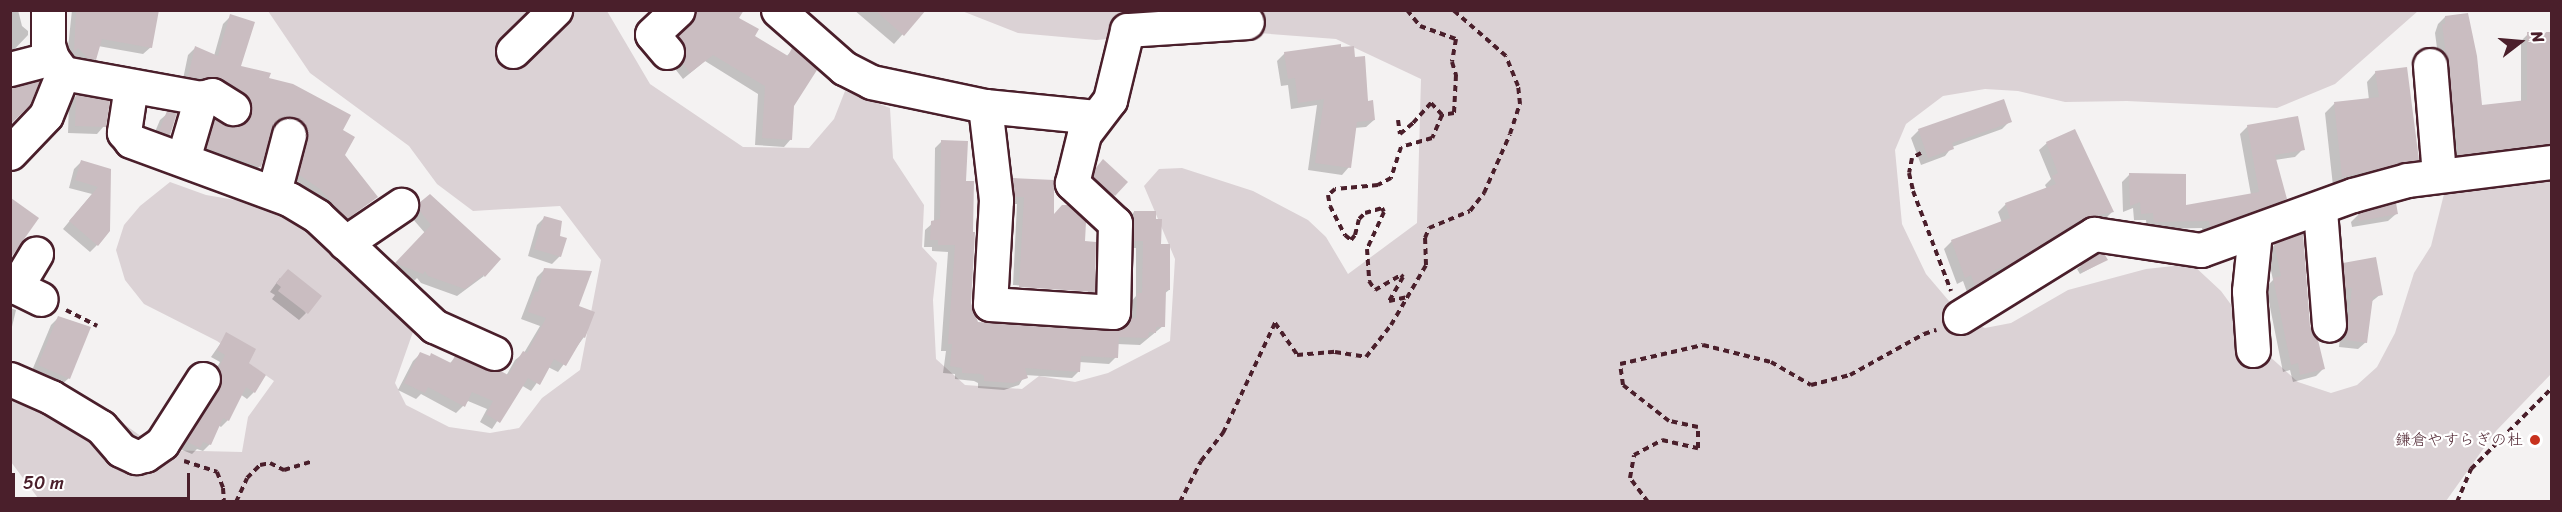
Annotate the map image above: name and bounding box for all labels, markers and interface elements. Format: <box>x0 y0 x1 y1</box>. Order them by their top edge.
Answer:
north arrow <box>2490 12 2550 72</box>
text: N <box>2522 28 2553 46</box>
place label: 鎌倉やすらぎの杜 <box>2395 430 2523 450</box>
marker: 鎌倉やすらぎの杜 <box>2528 433 2542 447</box>
scale bar <box>15 461 194 499</box>
text: 50 m <box>23 467 64 499</box>

